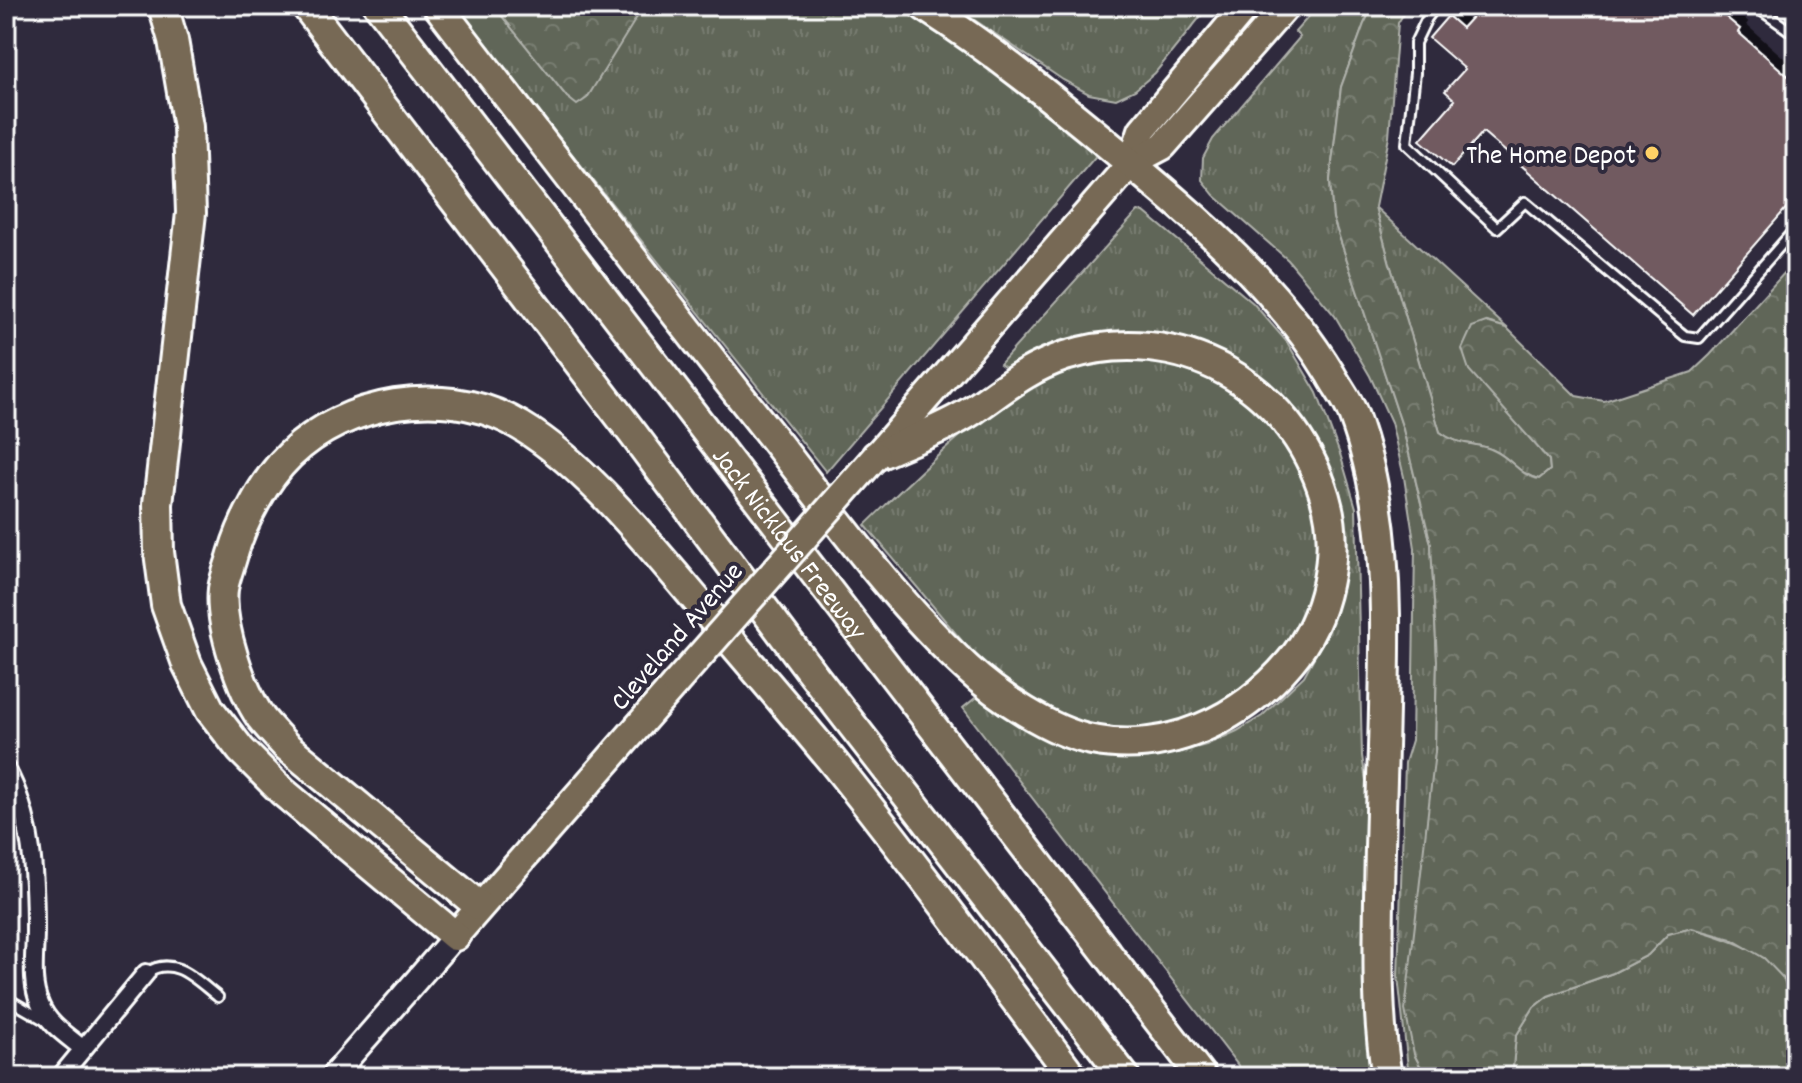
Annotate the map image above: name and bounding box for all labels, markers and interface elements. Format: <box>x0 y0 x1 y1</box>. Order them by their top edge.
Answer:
place label: The Home Depot <box>1466 138 1636 178</box>
marker: The Home Depot <box>1643 144 1661 162</box>
street label: Jack Nicklaus Freeway <box>700 440 875 651</box>
street label: Cleveland Avenue <box>603 555 755 721</box>

